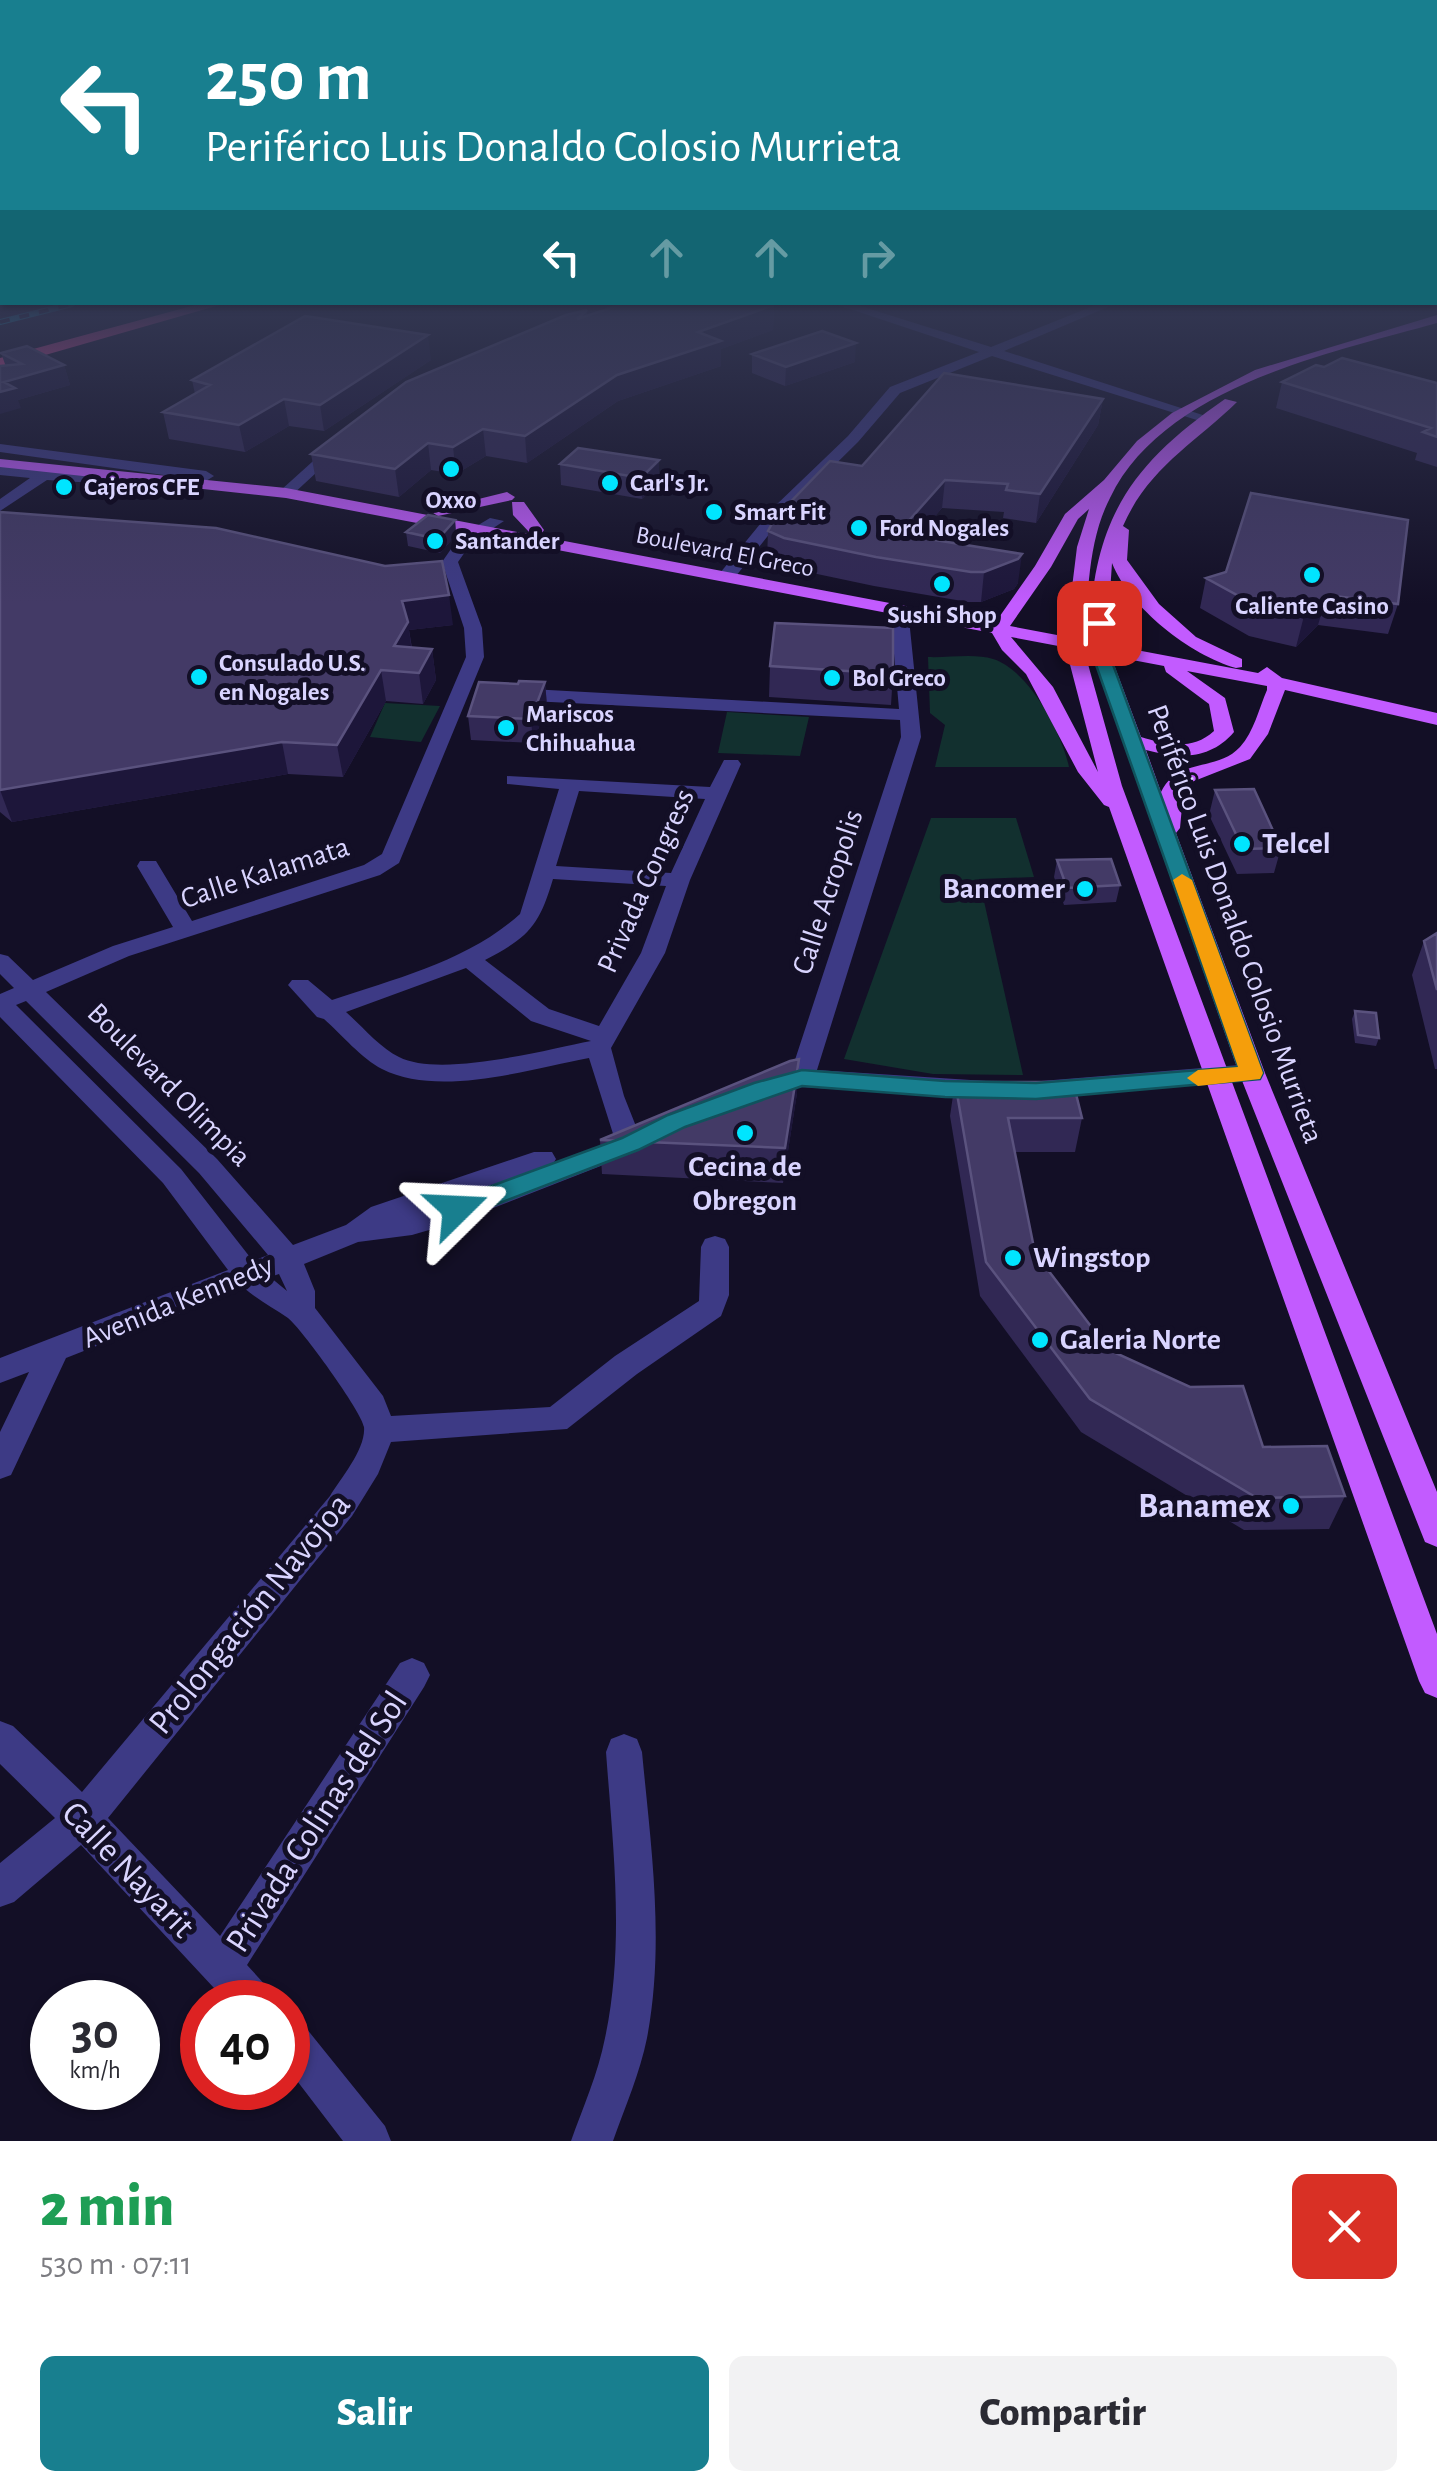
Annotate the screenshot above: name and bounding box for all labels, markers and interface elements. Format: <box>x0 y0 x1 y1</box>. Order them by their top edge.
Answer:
icon: left <box>40 40 170 170</box>
text: 250 m <box>205 43 372 113</box>
text: Periférico Luis Donaldo Colosio Murrieta <box>205 125 902 170</box>
icon: left <box>534 230 589 285</box>
icon: ahead <box>639 230 694 285</box>
icon: ahead <box>744 230 799 285</box>
icon: right <box>849 230 904 285</box>
marker: Oxxo <box>440 458 462 480</box>
place label: Carl's Jr. <box>630 471 709 496</box>
marker: Carl's Jr. <box>599 472 621 494</box>
place label: Cajeros CFE <box>84 475 200 500</box>
marker: Cajeros CFE <box>53 476 75 498</box>
place label: Oxxo <box>425 488 477 513</box>
place label: Smart Fit <box>734 500 826 525</box>
marker: Smart Fit <box>703 501 725 523</box>
place label: Ford Nogales <box>879 516 1009 541</box>
marker: Ford Nogales <box>848 517 870 539</box>
street label: Boulevard El Greco <box>634 522 816 582</box>
place label: Santander <box>455 529 560 554</box>
marker: Santander <box>424 530 446 552</box>
marker: Caliente Casino <box>1301 564 1323 586</box>
marker: Sushi Shop <box>931 573 953 595</box>
pin <box>1057 581 1142 666</box>
place label: Caliente Casino <box>1235 594 1389 619</box>
icon: arrive <box>1072 596 1127 651</box>
place label: Sushi Shop <box>887 603 997 628</box>
place label: Consulado U.S. en Nogales <box>219 651 366 705</box>
marker: Consulado U.S. en Nogales <box>188 666 210 688</box>
place label: Bol Greco <box>852 666 946 691</box>
marker: Bol Greco <box>821 667 843 689</box>
street label: Periférico Luis Donaldo Colosio Murrieta <box>1141 701 1329 1147</box>
place label: Mariscos Chihuahua <box>526 702 636 756</box>
marker: Mariscos Chihuahua <box>495 717 517 739</box>
street label: Privada Congress <box>592 785 700 977</box>
street label: Calle Acropolis <box>787 806 869 978</box>
place label: Telcel <box>1262 829 1331 859</box>
street label: Calle Kalamata <box>177 832 353 914</box>
marker: Telcel <box>1231 833 1253 855</box>
place label: Bancomer <box>943 874 1066 904</box>
marker: Bancomer <box>1074 878 1096 900</box>
street label: Boulevard Olimpia <box>82 998 256 1172</box>
marker: Cecina de Obregon <box>734 1122 756 1144</box>
place label: Cecina de Obregon <box>688 1152 802 1216</box>
position arrow <box>405 1157 509 1261</box>
place label: Wingstop <box>1033 1243 1151 1273</box>
marker: Wingstop <box>1002 1247 1024 1269</box>
street label: Avenida Kennedy <box>79 1250 278 1354</box>
place label: Galeria Norte <box>1060 1325 1221 1355</box>
marker: Galeria Norte <box>1029 1329 1051 1351</box>
street label: Prolongación Navojoa <box>143 1487 357 1741</box>
place label: Banamex <box>1138 1489 1271 1524</box>
marker: Banamex <box>1280 1495 1302 1517</box>
street label: Privada Colinas del Sol <box>220 1685 414 1959</box>
street label: Calle Nayarit <box>55 1795 201 1945</box>
speed limit sign: 40 <box>180 1980 310 2110</box>
text: 30 <box>71 2008 119 2058</box>
text: km/h <box>69 2058 121 2083</box>
button: close <box>1292 2174 1397 2279</box>
text: 2 min <box>40 2177 174 2237</box>
text: 530 m · 07:11 <box>40 2248 192 2280</box>
button: Salir <box>40 2356 709 2471</box>
button: Compartir <box>729 2356 1397 2471</box>

